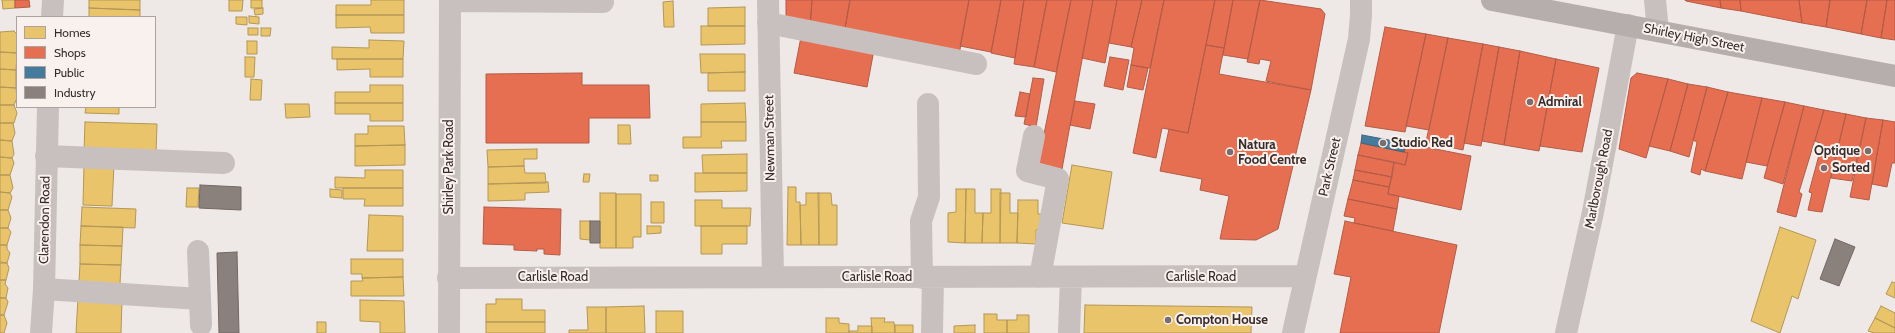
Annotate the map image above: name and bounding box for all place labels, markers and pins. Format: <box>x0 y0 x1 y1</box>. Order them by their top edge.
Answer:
place label: Admiral <box>1538 94 1582 110</box>
marker: Admiral <box>1525 97 1535 107</box>
place label: Studio Red <box>1391 135 1453 151</box>
place label: Natura Food Centre <box>1238 137 1306 168</box>
marker: Studio Red <box>1378 138 1388 148</box>
place label: Optique <box>1814 143 1860 159</box>
marker: Optique <box>1863 146 1873 156</box>
marker: Natura Food Centre <box>1225 147 1235 157</box>
place label: Sorted <box>1832 160 1870 176</box>
marker: Sorted <box>1819 163 1829 173</box>
place label: Compton House <box>1176 312 1268 328</box>
marker: Compton House <box>1163 315 1173 325</box>

